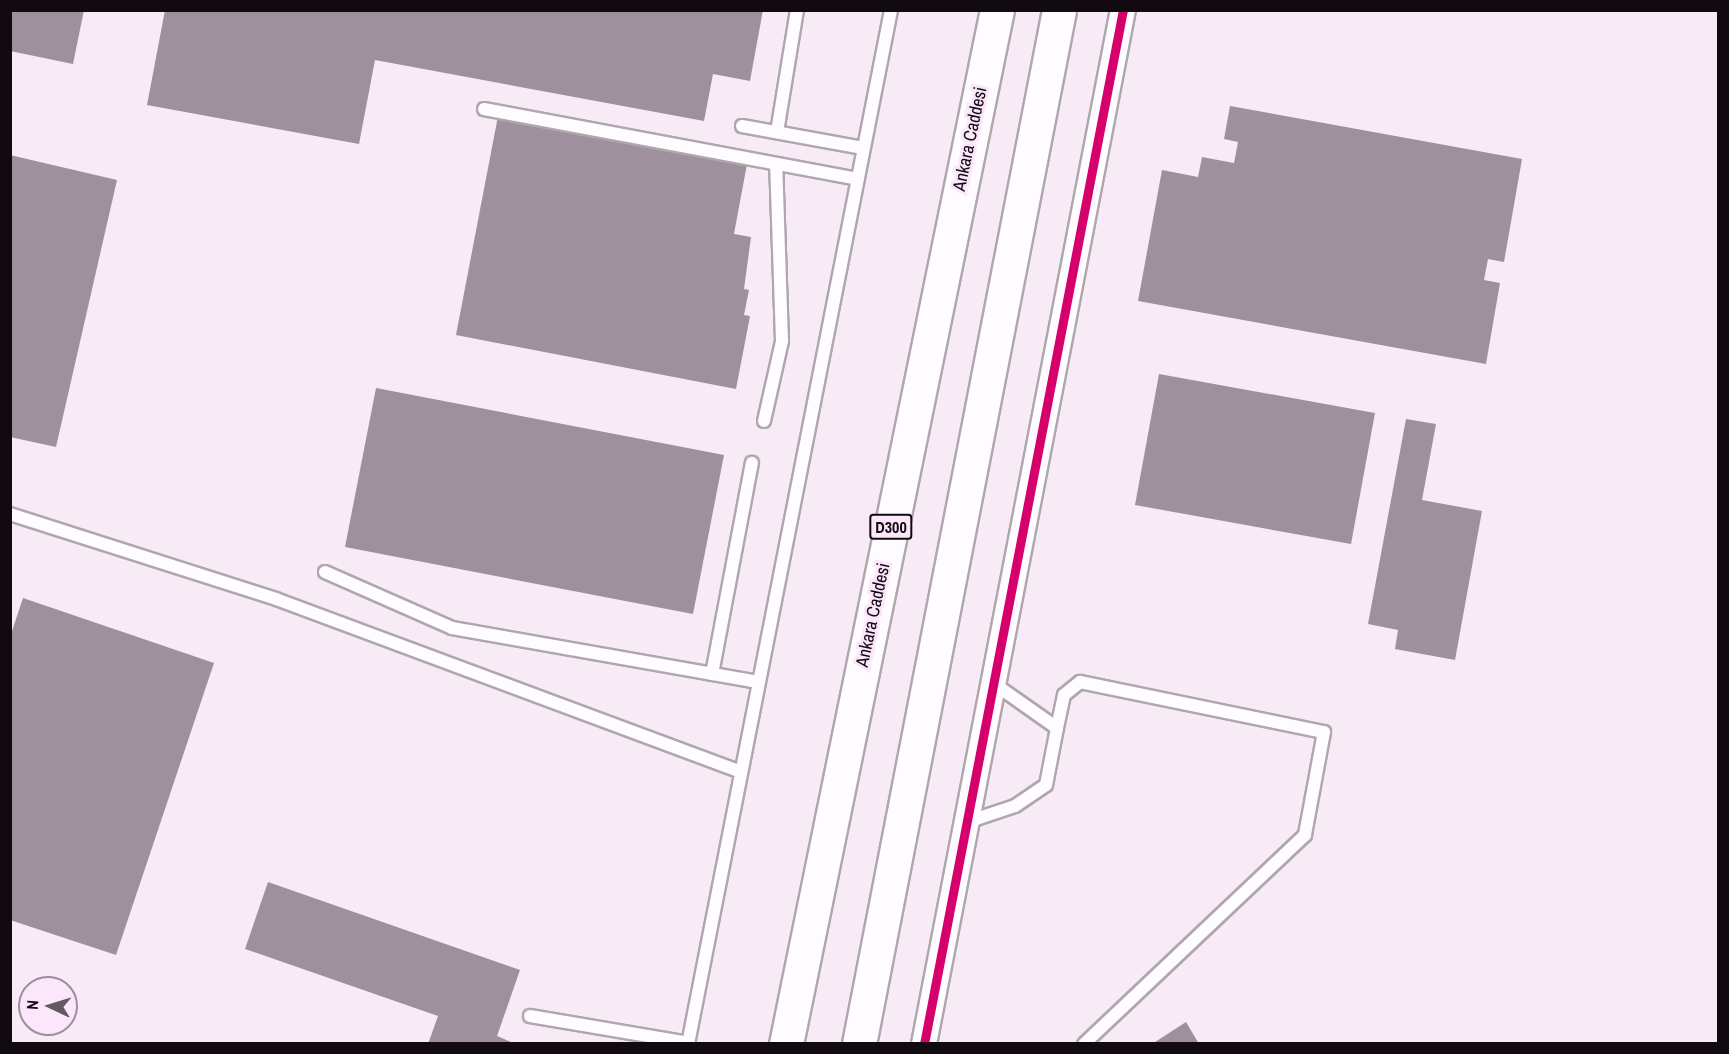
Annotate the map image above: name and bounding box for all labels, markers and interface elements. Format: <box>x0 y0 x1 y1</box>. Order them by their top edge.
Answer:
street label: Ankara Caddesi <box>948 85 992 193</box>
road number: D300 <box>868 514 914 540</box>
street label: Ankara Caddesi <box>851 561 895 669</box>
north arrow <box>18 976 78 1036</box>
text: N <box>21 999 43 1010</box>

